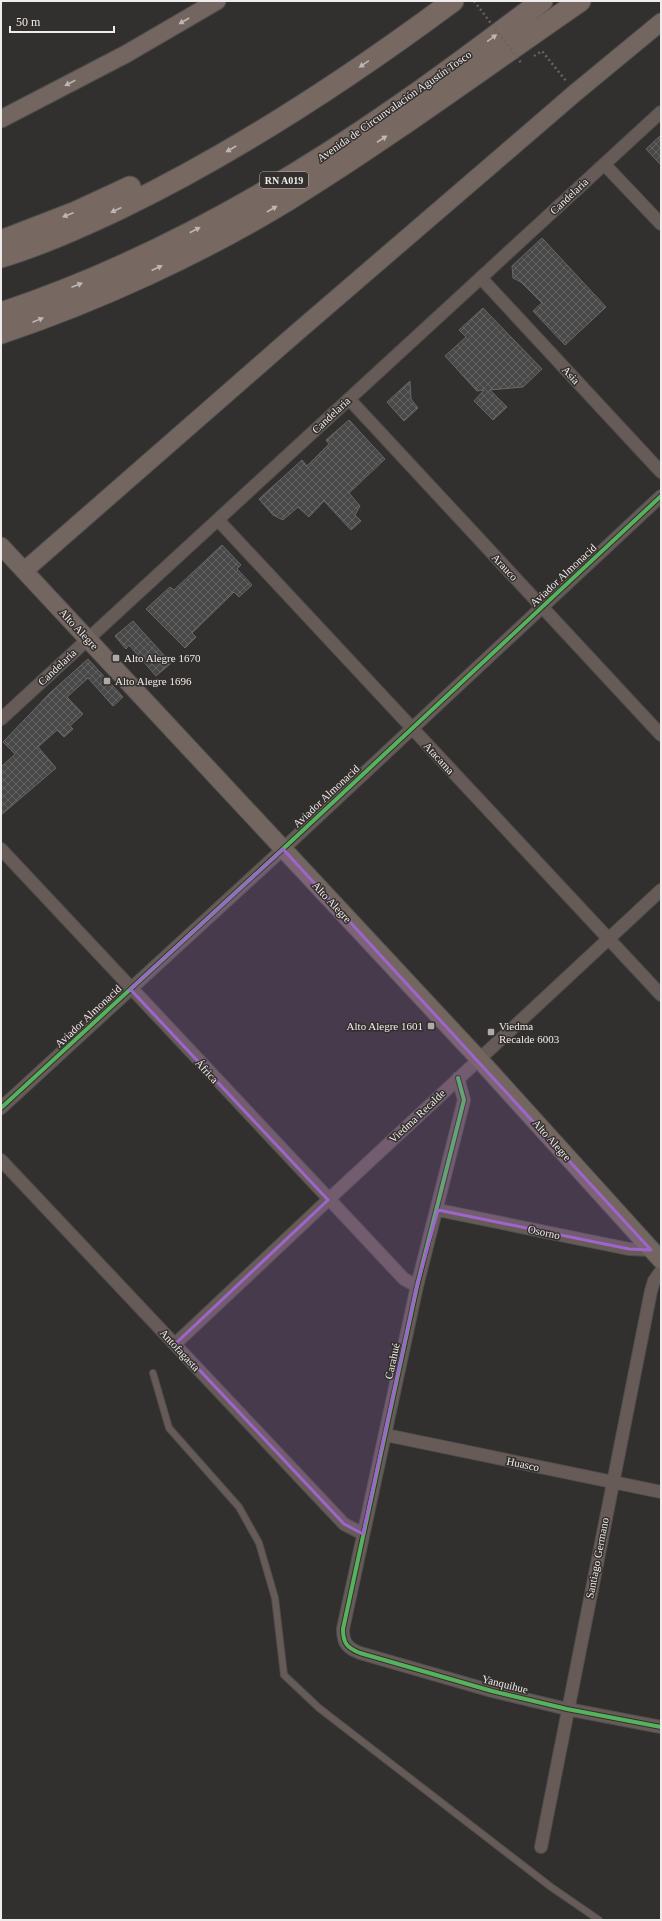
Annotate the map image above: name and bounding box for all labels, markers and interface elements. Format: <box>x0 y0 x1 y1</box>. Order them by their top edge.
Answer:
scale bar <box>10 8 114 34</box>
text: 50 m <box>16 15 41 29</box>
one-way arrow <box>178 17 190 24</box>
one-way arrow <box>486 34 497 42</box>
street label: Avenida de Circunvalación Agustín Tosco <box>315 48 474 164</box>
one-way arrow <box>359 60 370 68</box>
one-way arrow <box>64 80 76 86</box>
one-way arrow <box>377 135 387 143</box>
one-way arrow <box>225 146 237 153</box>
road number: RN A019 <box>260 172 308 188</box>
street label: Candelaria <box>547 175 591 217</box>
one-way arrow <box>266 205 278 212</box>
one-way arrow <box>110 207 122 213</box>
one-way arrow <box>61 213 73 219</box>
one-way arrow <box>189 227 200 233</box>
one-way arrow <box>151 265 163 271</box>
one-way arrow <box>71 282 82 288</box>
one-way arrow <box>32 317 43 323</box>
street label: Asia <box>560 364 582 387</box>
street label: Candelaria <box>309 394 353 436</box>
street label: Aviador Almonacid <box>527 541 599 609</box>
street label: Arauco <box>490 551 521 583</box>
street label: Alto Alegre <box>57 606 101 652</box>
street label: Candelaria <box>35 646 79 688</box>
place label: Alto Alegre 1670 <box>124 652 201 664</box>
marker: Alto Alegre 1670 <box>111 653 121 663</box>
place label: Alto Alegre 1696 <box>115 675 192 687</box>
marker: Alto Alegre 1696 <box>102 676 112 686</box>
street label: Atacama <box>421 740 457 776</box>
street label: Aviador Almonacid <box>290 762 362 830</box>
street label: Alto Alegre <box>310 879 354 925</box>
street label: Aviador Almonacid <box>52 982 124 1050</box>
place label: Alto Alegre 1601 <box>347 1020 423 1032</box>
place label: Viedma Recalde 6003 <box>499 1020 560 1045</box>
marker: Alto Alegre 1601 <box>426 1021 436 1031</box>
marker: Viedma Recalde 6003 <box>486 1027 496 1037</box>
street label: África <box>193 1057 221 1085</box>
street label: Viedma Recalde <box>386 1087 448 1145</box>
street label: Alto Alegre <box>530 1117 574 1163</box>
street label: Osorno <box>527 1223 562 1241</box>
street label: Antofagasta <box>157 1326 203 1374</box>
street label: Carahué <box>382 1342 402 1380</box>
street label: Huasco <box>506 1455 541 1473</box>
street label: Santiago Germano <box>583 1516 611 1599</box>
street label: Yanquihue <box>481 1672 529 1696</box>

